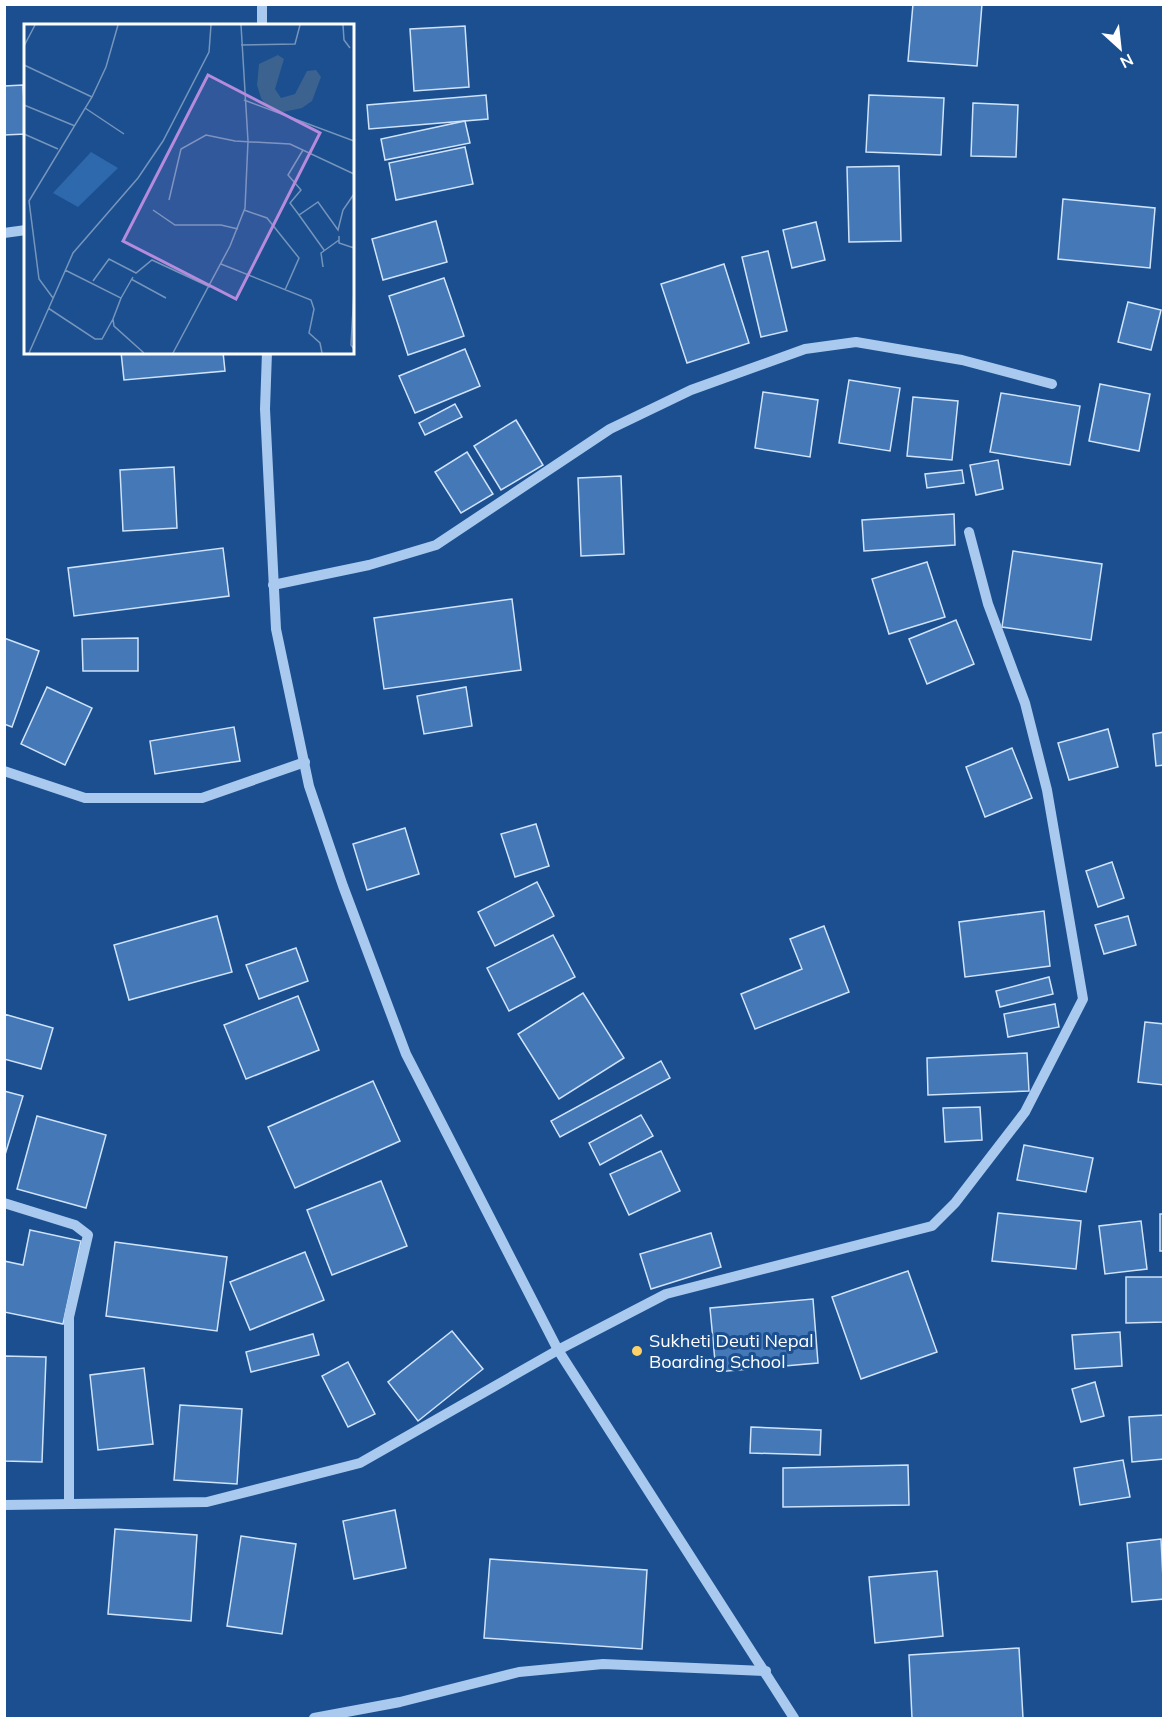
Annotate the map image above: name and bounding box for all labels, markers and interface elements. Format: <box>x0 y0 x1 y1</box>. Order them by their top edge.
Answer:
north arrow <box>1090 18 1150 78</box>
inset map <box>24 24 354 354</box>
text: N <box>1117 50 1137 73</box>
place label: Sukheti Deuti Nepal Boarding School <box>649 1329 814 1373</box>
marker: Sukheti Deuti Nepal Boarding School <box>630 1344 644 1358</box>

